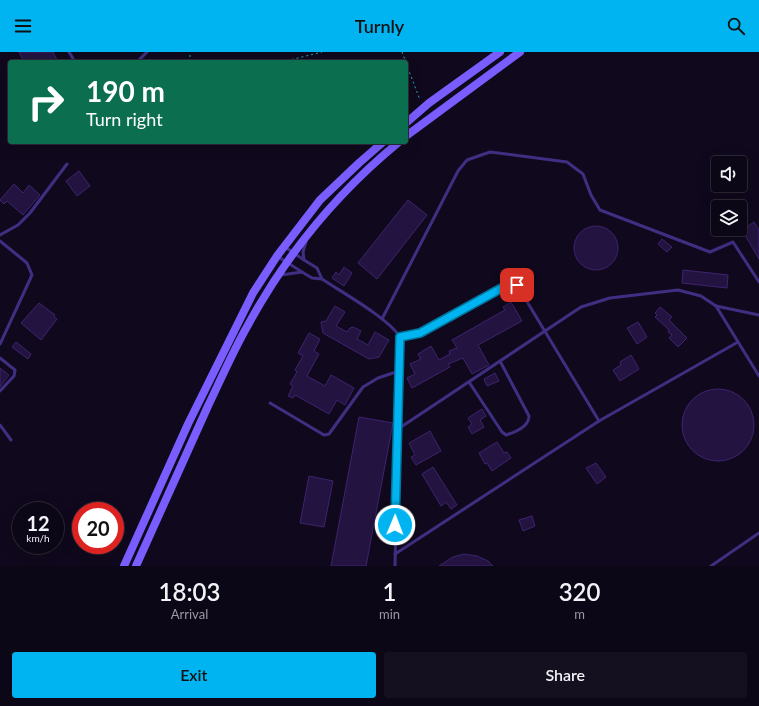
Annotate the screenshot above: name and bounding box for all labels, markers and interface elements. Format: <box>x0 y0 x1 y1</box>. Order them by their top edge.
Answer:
icon: menu <box>12 15 34 37</box>
text: Turnly <box>355 15 404 37</box>
icon: search <box>725 15 747 37</box>
text: 190 m <box>86 74 165 108</box>
icon: right <box>20 76 72 128</box>
text: Turn right <box>86 108 163 130</box>
map controls <box>711 156 747 236</box>
button: sound <box>711 156 747 192</box>
button: layers <box>711 200 747 236</box>
pin <box>500 268 534 302</box>
icon: arrive <box>506 274 528 296</box>
speed limit sign: 20 <box>72 502 124 554</box>
position arrow <box>374 504 416 546</box>
text: 12 <box>26 511 50 535</box>
text: km/h <box>26 532 50 544</box>
text: 18:03 <box>159 577 220 606</box>
text: 1 <box>383 577 396 606</box>
text: 320 <box>559 577 600 606</box>
text: Arrival <box>171 606 208 622</box>
text: min <box>379 606 400 622</box>
text: m <box>574 606 585 622</box>
button: Exit <box>12 652 376 698</box>
button: Share <box>384 652 747 698</box>

